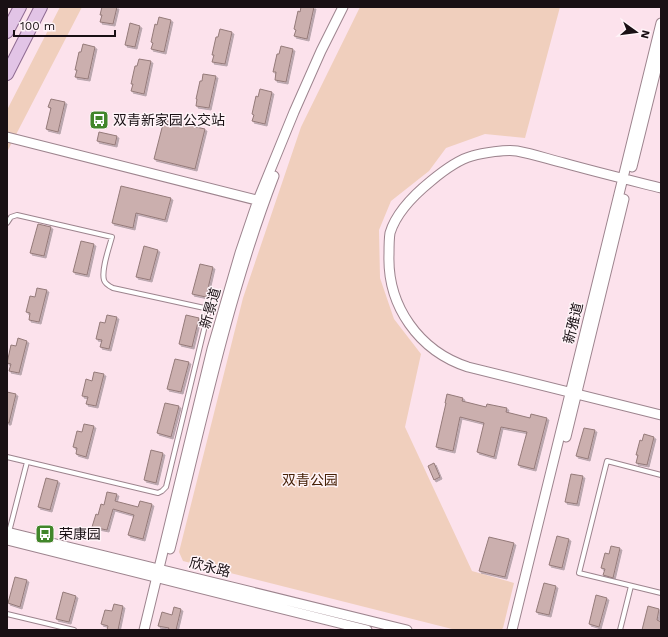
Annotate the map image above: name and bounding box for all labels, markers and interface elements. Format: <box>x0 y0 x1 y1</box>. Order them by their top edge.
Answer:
scale bar <box>14 12 115 38</box>
north arrow <box>616 12 656 52</box>
text: 100 m <box>20 19 55 33</box>
text: N <box>638 29 653 40</box>
bus stop icon: 双青新家园公交站 <box>88 109 110 131</box>
place label: 双青新家园公交站 <box>113 112 225 128</box>
street label: 新景道 <box>197 286 223 330</box>
street label: 新雅道 <box>560 301 586 345</box>
park label: 双青公园 <box>282 472 338 488</box>
bus stop icon: 荣康园 <box>34 523 56 545</box>
place label: 荣康园 <box>59 526 101 542</box>
street label: 欣永路 <box>188 554 232 580</box>

